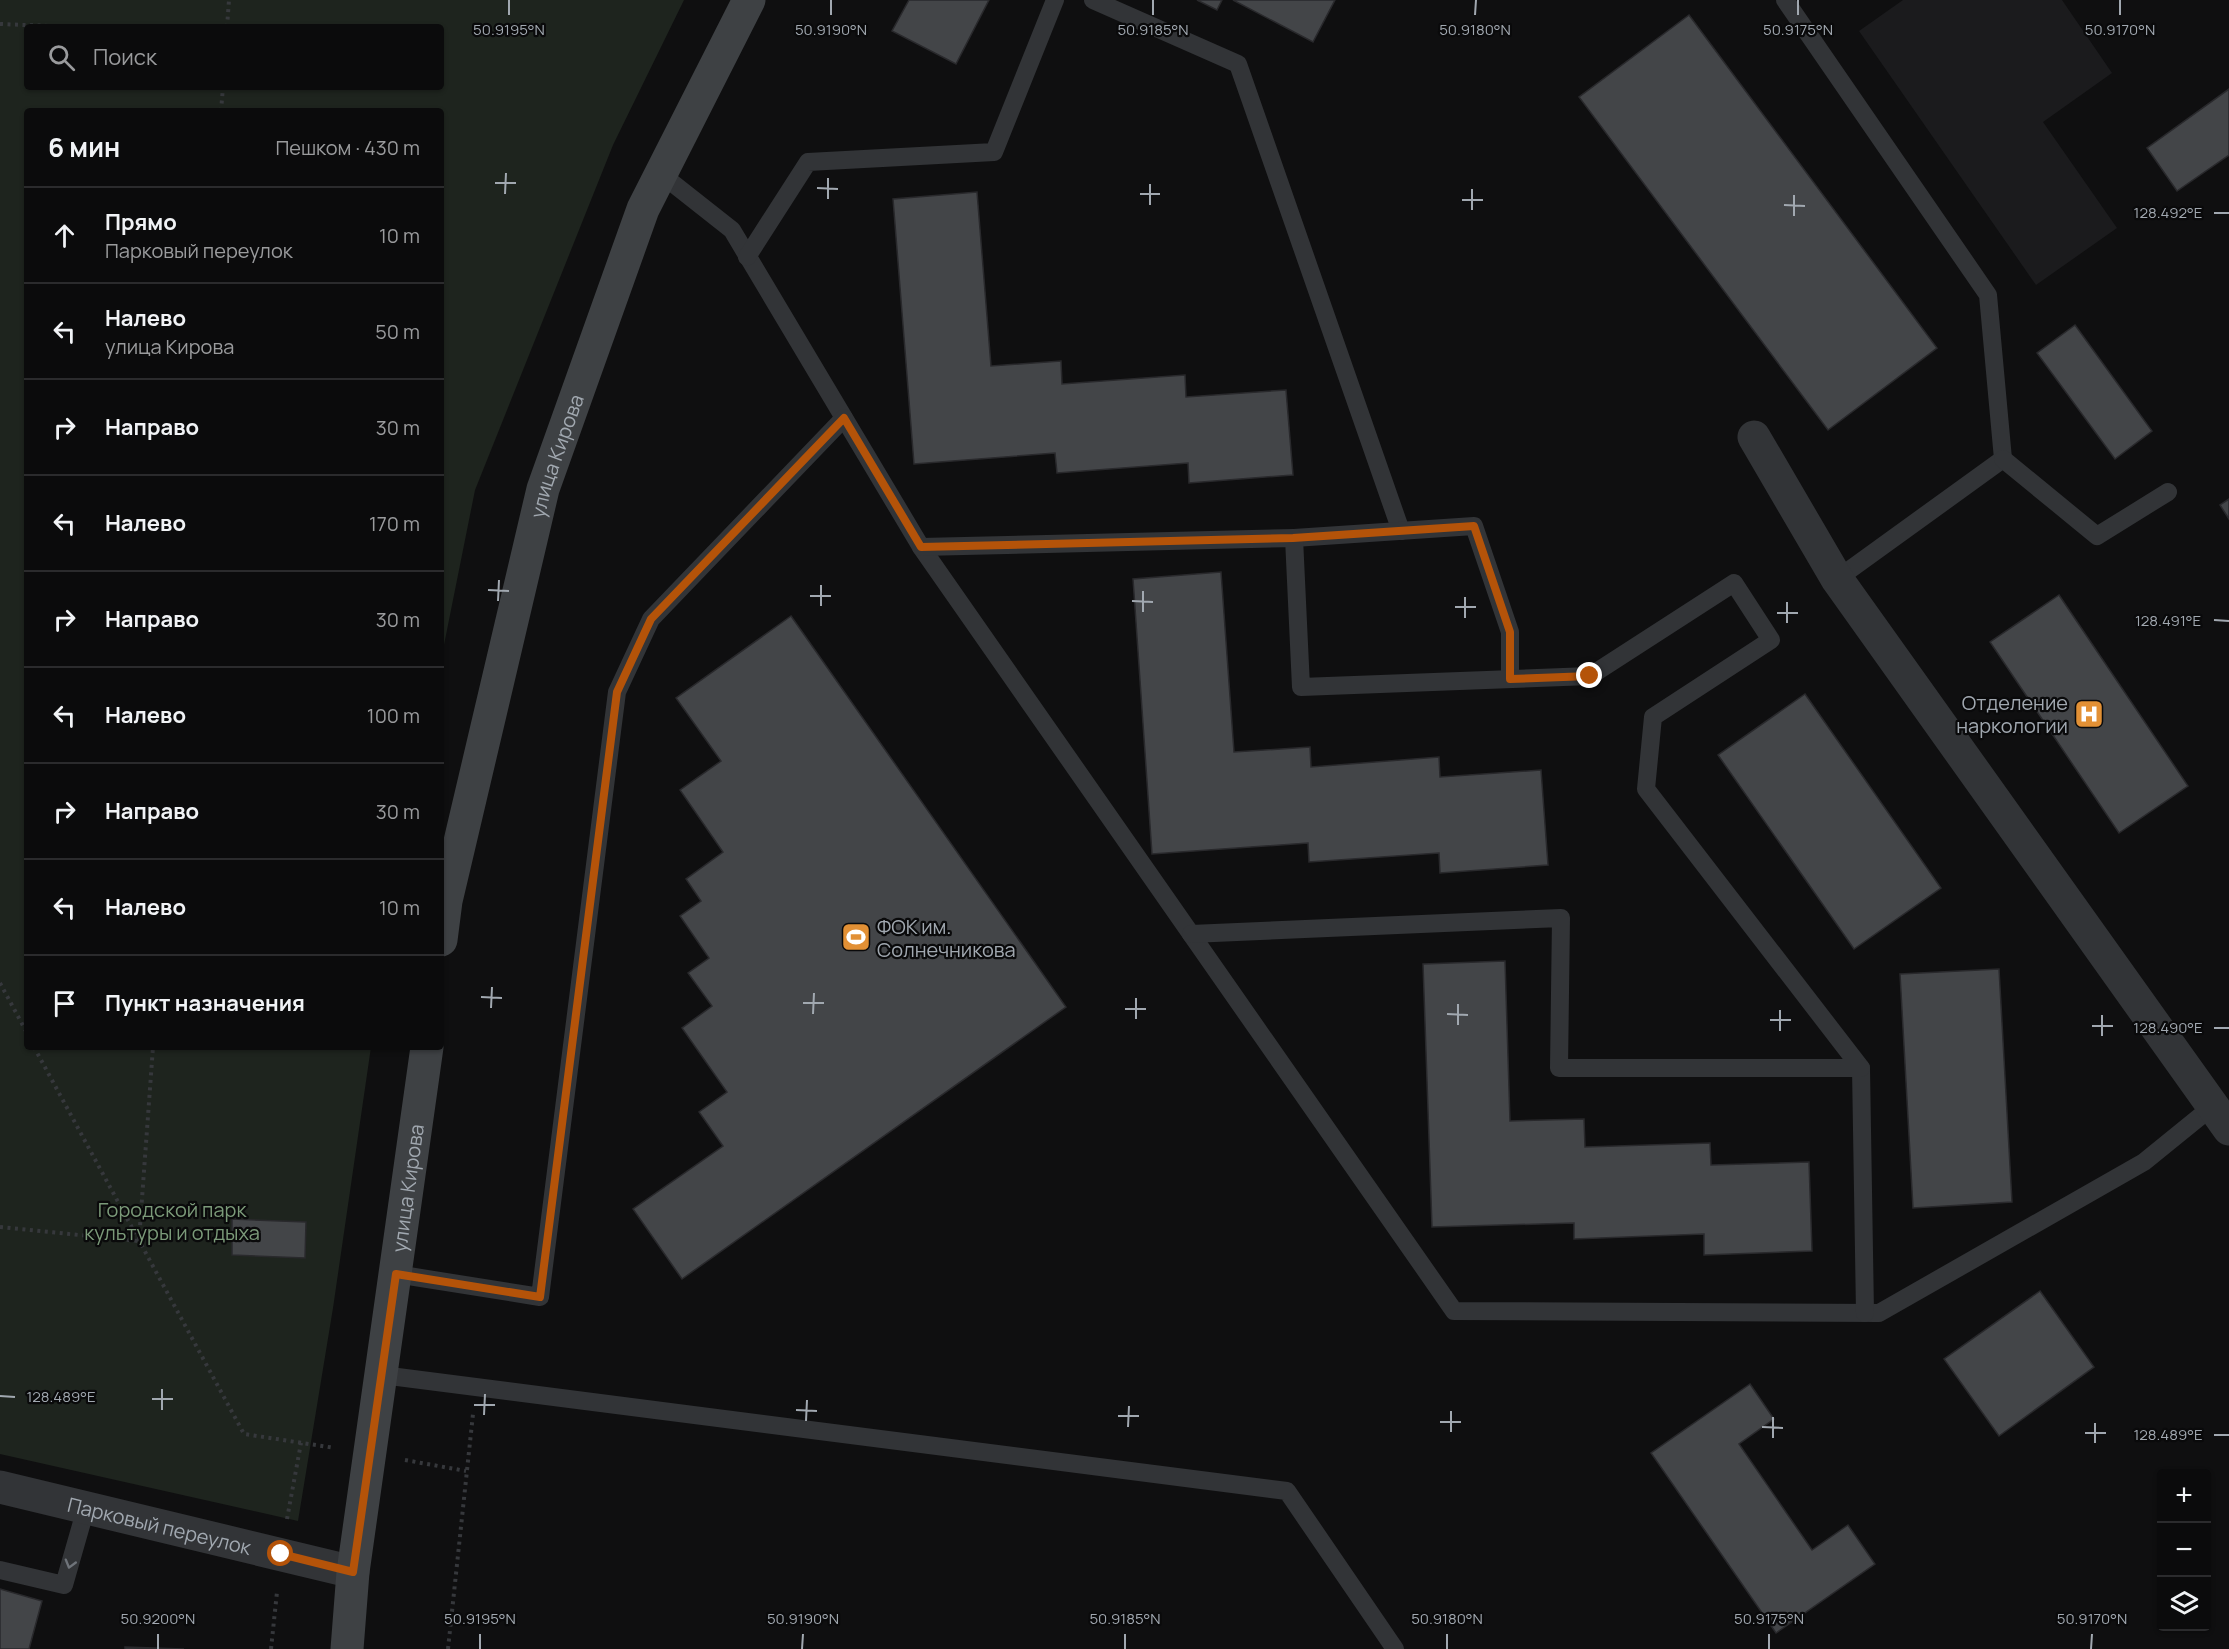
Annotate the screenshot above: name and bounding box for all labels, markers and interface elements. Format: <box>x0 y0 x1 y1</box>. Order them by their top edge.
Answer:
text: 50.9195°N <box>473 19 545 40</box>
text: 50.9190°N <box>795 19 867 40</box>
text: 50.9185°N <box>1117 19 1189 40</box>
text: 50.9180°N <box>1439 19 1511 40</box>
text: 50.9175°N <box>1763 19 1833 40</box>
text: 50.9170°N <box>2085 19 2155 40</box>
search box <box>24 24 444 90</box>
icon: search <box>45 41 78 74</box>
text: Поиск <box>93 42 157 72</box>
text: 6 мин <box>48 129 120 165</box>
text: Пешком · 430 m <box>275 134 420 161</box>
text: 128.492°E <box>2134 202 2202 223</box>
text: Прямо <box>105 207 177 237</box>
icon: ahead <box>48 219 81 252</box>
text: 10 m <box>379 222 420 249</box>
text: Парковый переулок <box>105 237 293 264</box>
text: Налево <box>105 303 186 333</box>
icon: left <box>48 315 81 348</box>
text: 50 m <box>375 318 420 345</box>
text: улица Кирова <box>105 333 234 360</box>
street label: улица Кирова <box>523 390 589 521</box>
icon: right <box>48 411 81 444</box>
text: Направо <box>105 412 199 442</box>
text: 30 m <box>376 414 420 441</box>
icon: left <box>48 507 81 540</box>
text: Налево <box>105 508 186 538</box>
text: 170 m <box>369 510 420 537</box>
icon: right <box>48 603 81 636</box>
text: Направо <box>105 604 199 634</box>
text: 30 m <box>376 606 420 633</box>
text: 128.491°E <box>2135 610 2201 631</box>
route end <box>1576 662 1602 688</box>
place label: Отделение наркологии <box>1956 689 2068 739</box>
hospital icon: Отделение наркологии <box>2073 698 2105 730</box>
icon: left <box>48 699 81 732</box>
text: Налево <box>105 700 186 730</box>
text: 100 m <box>367 702 420 729</box>
icon: right <box>48 795 81 828</box>
text: Направо <box>105 796 199 826</box>
text: 30 m <box>376 798 420 825</box>
icon: left <box>48 891 81 924</box>
text: Налево <box>105 892 186 922</box>
text: 10 m <box>379 894 420 921</box>
place label: ФОК им. Солнечникова <box>877 913 1016 963</box>
sports icon: ФОК им. Солнечникова <box>840 921 872 953</box>
icon: arrive <box>48 987 81 1020</box>
text: Пункт назначения <box>105 988 305 1018</box>
text: 128.490°E <box>2133 1017 2203 1038</box>
street label: улица Кирова <box>385 1122 430 1254</box>
park label: Городской парк культуры и отдыха <box>84 1196 260 1246</box>
text: 128.489°E <box>26 1386 96 1407</box>
text: 128.489°E <box>2133 1424 2203 1445</box>
map controls <box>2157 1469 2211 1631</box>
button: + <box>2157 1469 2211 1523</box>
street label: Парковый переулок <box>65 1490 255 1561</box>
button: − <box>2157 1523 2211 1577</box>
route start <box>267 1540 293 1566</box>
one-way arrow <box>65 1558 77 1569</box>
button: layers <box>2157 1577 2211 1631</box>
text: 50.9200°N <box>121 1608 195 1629</box>
text: 50.9195°N <box>444 1608 516 1629</box>
text: 50.9190°N <box>767 1608 839 1629</box>
text: 50.9185°N <box>1089 1608 1161 1629</box>
text: 50.9180°N <box>1411 1608 1483 1629</box>
text: 50.9175°N <box>1734 1608 1804 1629</box>
text: 50.9170°N <box>2057 1608 2127 1629</box>

